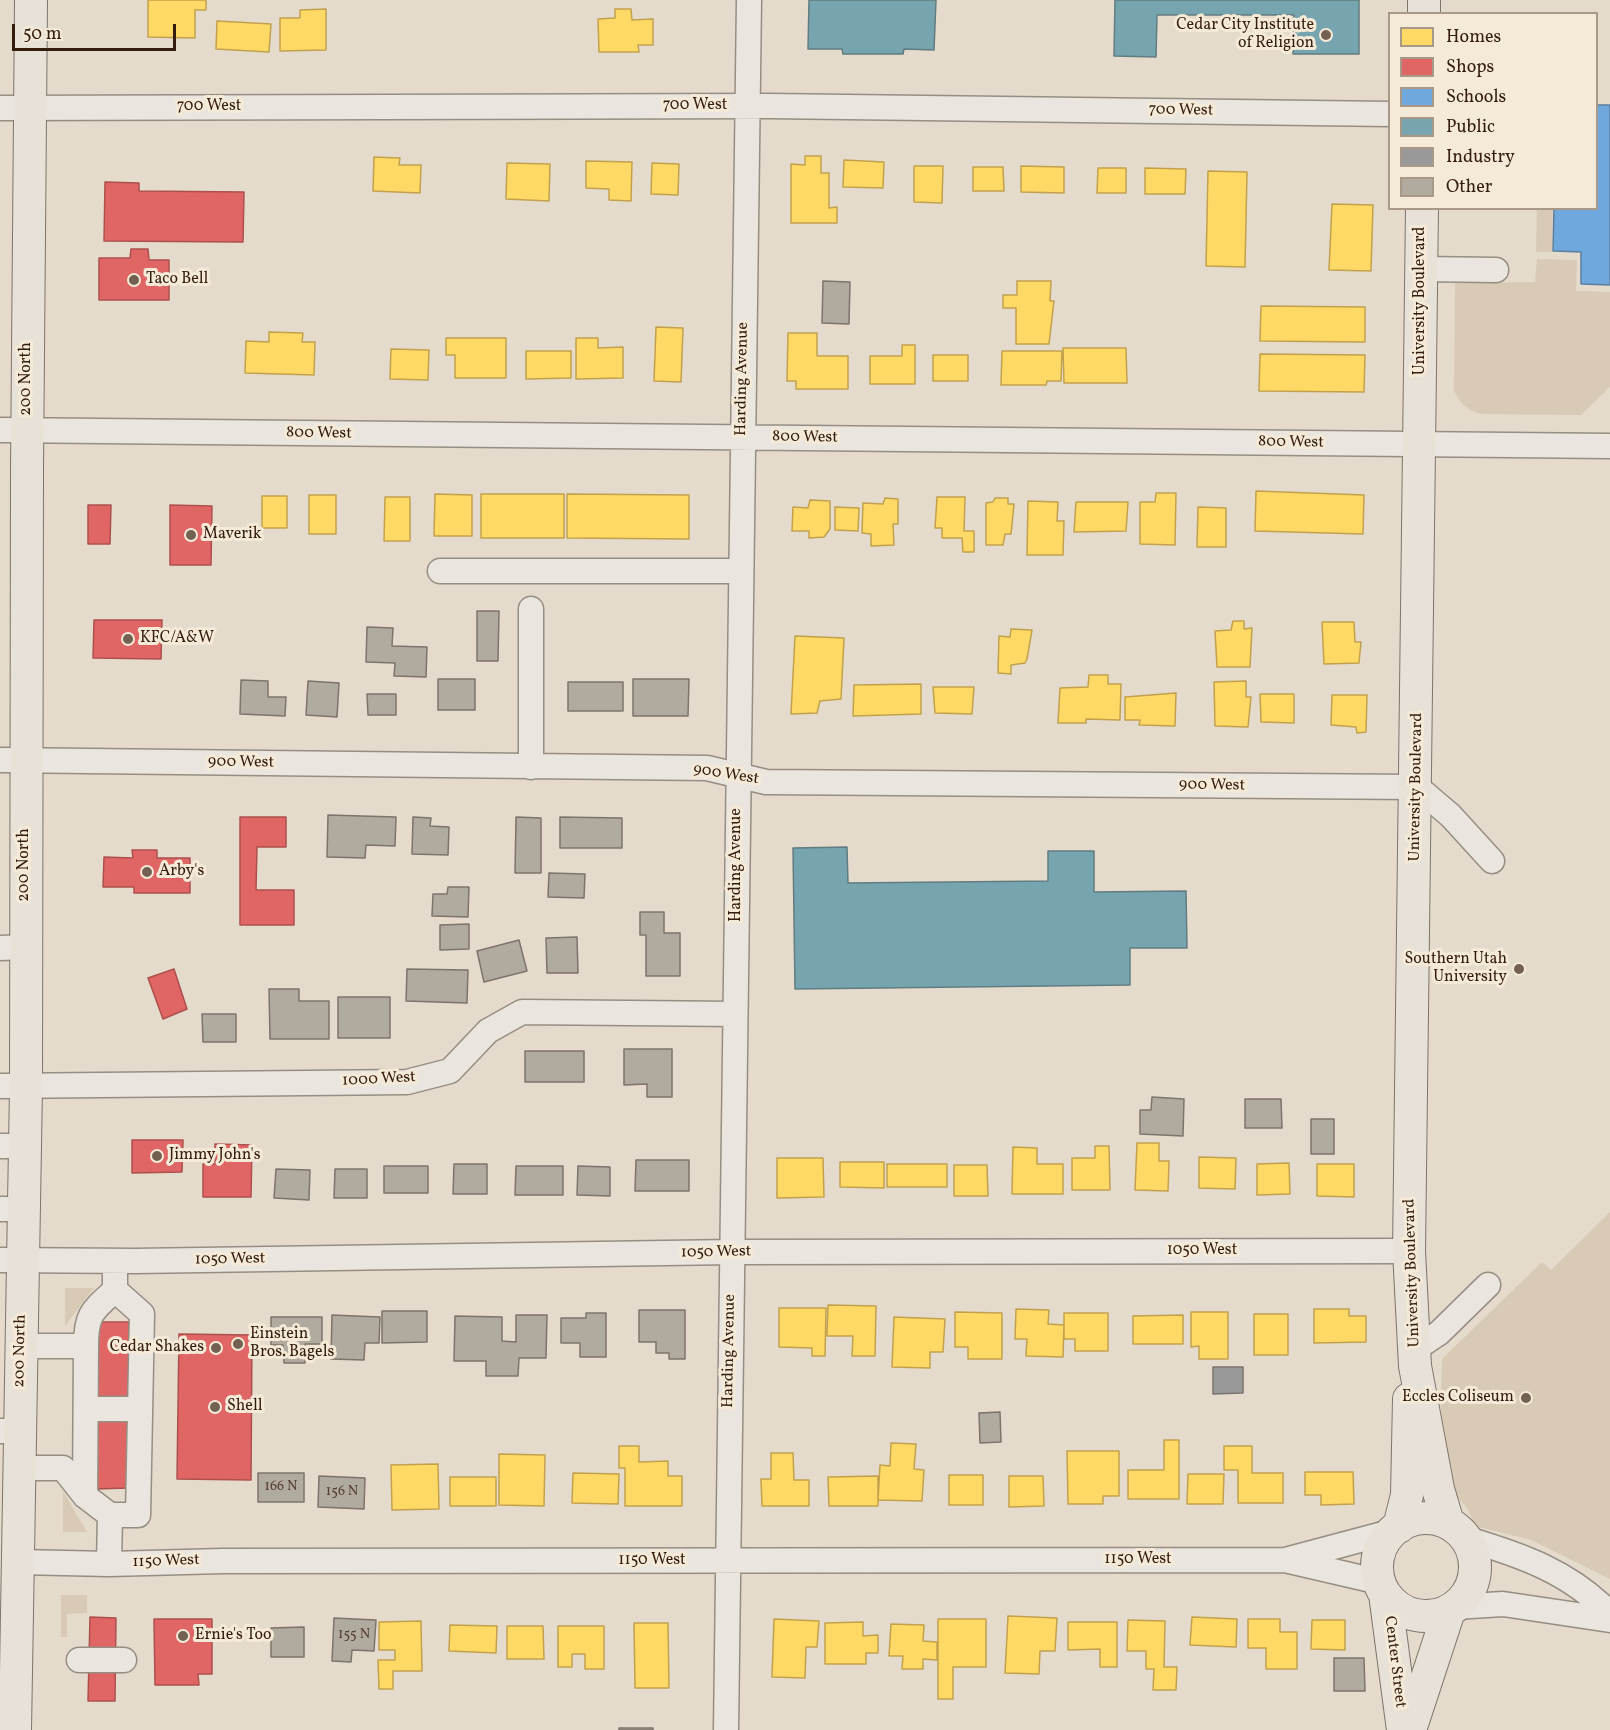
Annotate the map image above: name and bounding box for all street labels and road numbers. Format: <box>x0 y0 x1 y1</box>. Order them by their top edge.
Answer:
street label: 700 West <box>663 96 727 116</box>
street label: 700 West <box>177 97 241 117</box>
street label: 700 West <box>1148 101 1214 121</box>
street label: University Boulevard <box>1411 227 1431 375</box>
street label: Harding Avenue <box>732 322 754 436</box>
street label: 200 North <box>17 342 37 416</box>
street label: 800 West <box>286 424 352 444</box>
street label: 800 West <box>772 428 838 448</box>
street label: 800 West <box>1258 433 1324 453</box>
street label: University Boulevard <box>1406 712 1428 862</box>
street label: 900 West <box>208 753 274 773</box>
street label: 900 West <box>692 760 760 790</box>
street label: 900 West <box>1179 776 1245 796</box>
street label: Harding Avenue <box>727 808 747 922</box>
street label: 200 North <box>15 828 35 902</box>
street label: 1000 West <box>342 1068 416 1092</box>
street label: University Boulevard <box>1401 1198 1425 1348</box>
street label: 1050 West <box>1167 1241 1237 1261</box>
street label: 1050 West <box>681 1243 751 1263</box>
street label: 1050 West <box>195 1250 265 1270</box>
street label: Harding Avenue <box>719 1294 741 1408</box>
street label: 200 North <box>11 1314 31 1388</box>
street label: 1150 West <box>1104 1550 1172 1570</box>
street label: 1150 West <box>132 1551 200 1573</box>
street label: 1150 West <box>618 1551 686 1571</box>
street label: Center Street <box>1379 1615 1409 1709</box>

